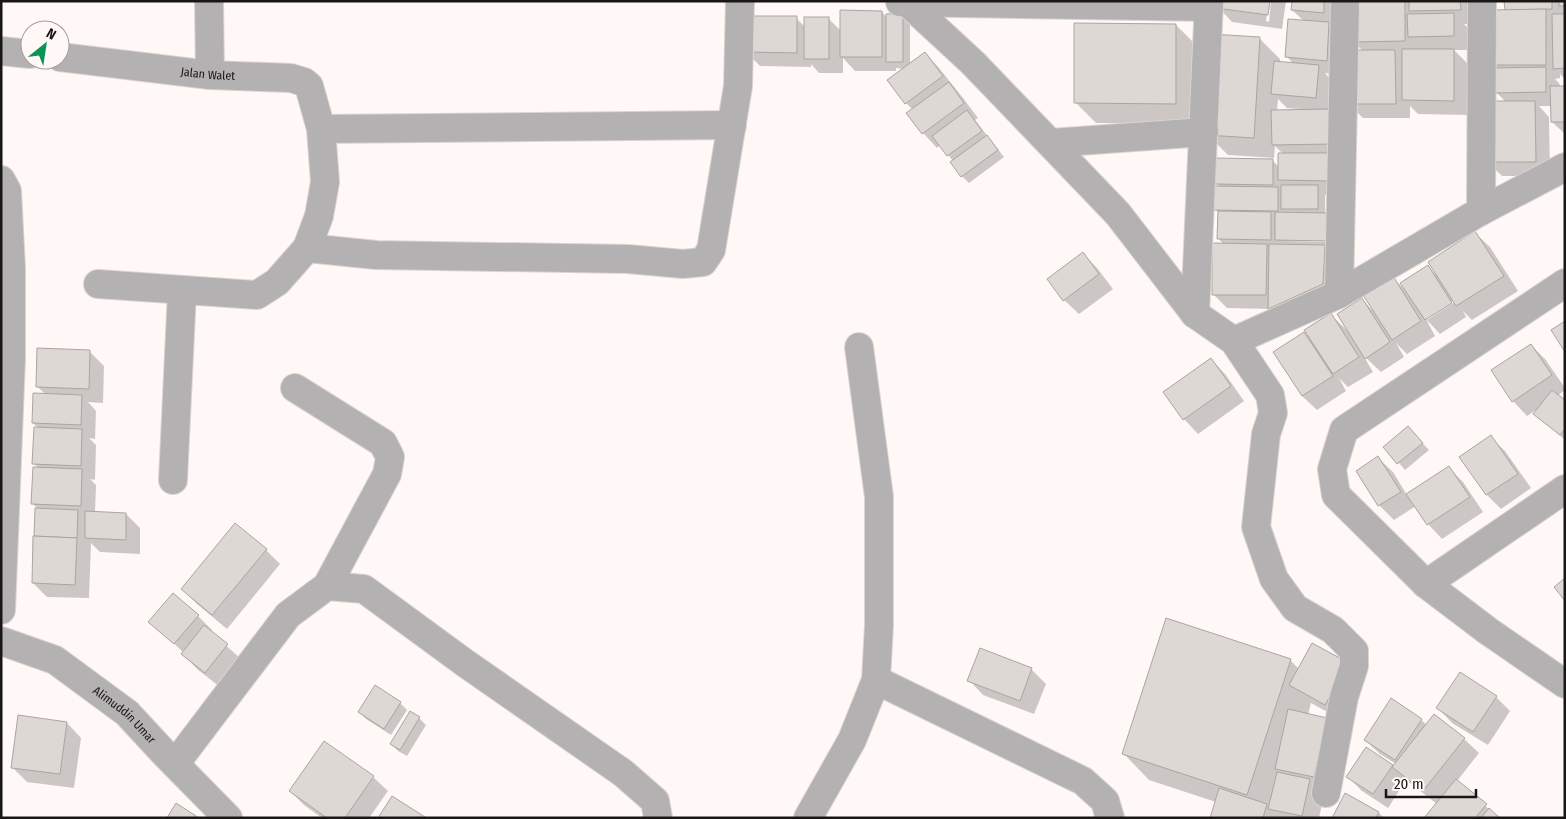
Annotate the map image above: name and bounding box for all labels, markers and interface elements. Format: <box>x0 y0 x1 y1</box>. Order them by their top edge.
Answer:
north arrow <box>20 20 70 70</box>
text: N <box>43 25 59 44</box>
street label: Jalan Walet <box>180 65 236 83</box>
street label: Alimuddin Umar <box>90 683 159 747</box>
scale bar <box>1386 766 1476 798</box>
text: 20 m <box>1394 775 1424 793</box>

